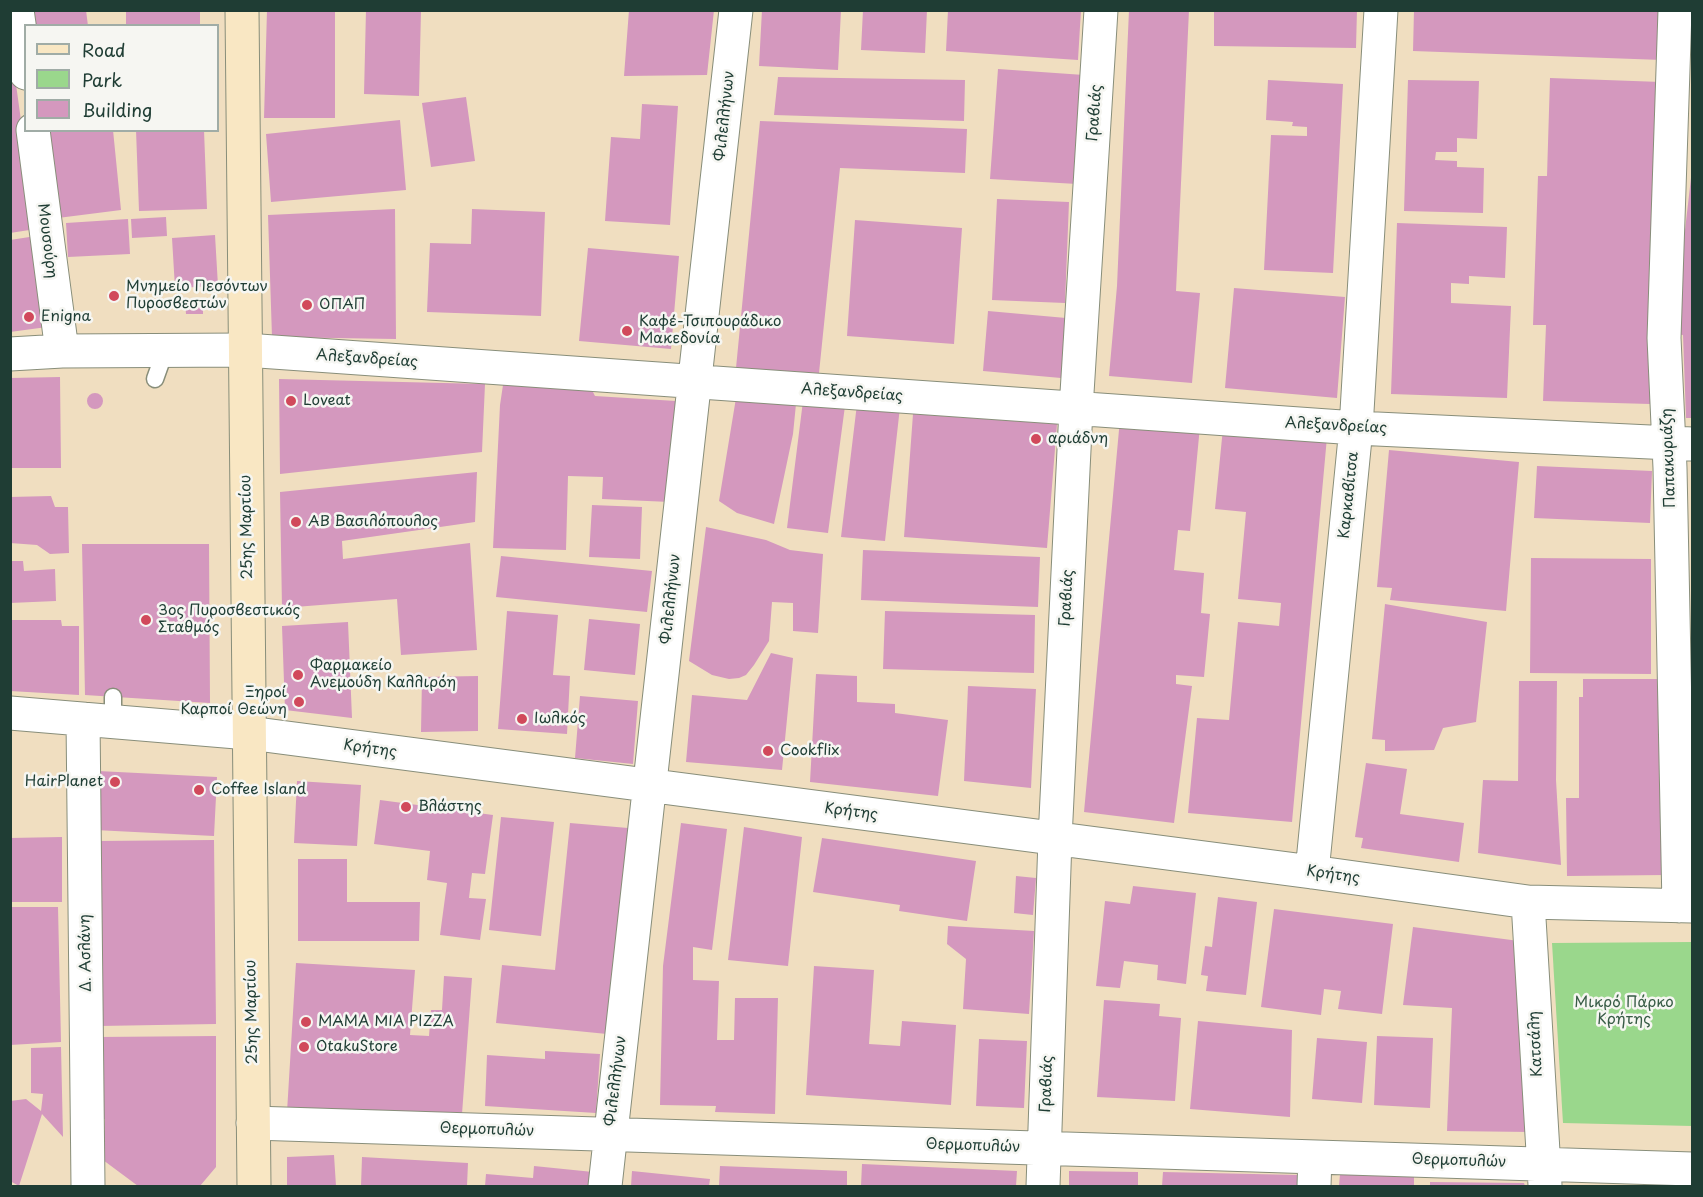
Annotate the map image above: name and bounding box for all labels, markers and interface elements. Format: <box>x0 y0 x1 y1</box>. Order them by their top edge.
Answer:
legend <box>24 24 219 132</box>
text: Road <box>82 36 126 63</box>
text: Park <box>82 66 122 93</box>
street label: Φιλελλήνων <box>711 70 739 162</box>
street label: Γραβιάς <box>1084 84 1106 142</box>
text: Building <box>82 96 152 123</box>
street label: Μουσούρη <box>33 202 61 280</box>
place label: Μνημείο Πεσόντων Πυροσβεστών <box>126 278 268 313</box>
marker: Μνημείο Πεσόντων Πυροσβεστών <box>107 289 121 303</box>
place label: ΟΠΑΠ <box>319 296 365 314</box>
marker: ΟΠΑΠ <box>300 298 314 312</box>
place label: Enigna <box>41 308 91 326</box>
marker: Enigna <box>22 310 36 324</box>
place label: Καφέ-Τσιπουράδικο Μακεδονία <box>639 313 781 348</box>
marker: Καφέ-Τσιπουράδικο Μακεδονία <box>620 324 634 338</box>
street label: Αλεξανδρείας <box>315 346 419 372</box>
street label: Αλεξανδρείας <box>800 380 904 406</box>
place label: Loveat <box>303 392 351 410</box>
marker: Loveat <box>284 394 298 408</box>
street label: Παπακυριάζη <box>1658 408 1680 508</box>
street label: Αλεξανδρείας <box>1285 414 1387 438</box>
place label: αριάδνη <box>1048 430 1108 448</box>
marker: αριάδνη <box>1029 432 1043 446</box>
street label: Καρκαβίτσα <box>1335 451 1363 539</box>
street label: 25ης Μαρτίου <box>237 475 257 579</box>
place label: ΑΒ Βασιλόπουλος <box>308 513 438 531</box>
marker: ΑΒ Βασιλόπουλος <box>289 515 303 529</box>
street label: Φιλελλήνων <box>657 553 685 645</box>
street label: Γραβιάς <box>1057 569 1077 627</box>
place label: 3ος Πυροσβεστικός Σταθμός <box>158 602 300 637</box>
marker: 3ος Πυροσβεστικός Σταθμός <box>139 613 153 627</box>
place label: Φαρμακείο Ανεμούδη Καλλιρόη <box>310 657 456 692</box>
marker: Φαρμακείο Ανεμούδη Καλλιρόη <box>291 668 305 682</box>
place label: Ξηροί Καρποί Θεώνη <box>180 684 287 719</box>
marker: Ξηροί Καρποί Θεώνη <box>292 695 306 709</box>
place label: Ιωλκός <box>534 710 586 728</box>
marker: Ιωλκός <box>515 712 529 726</box>
street label: Κρήτης <box>342 736 398 762</box>
place label: Cookflix <box>780 742 839 760</box>
marker: Cookflix <box>761 744 775 758</box>
place label: HairPlanet <box>25 773 103 791</box>
marker: HairPlanet <box>108 775 122 789</box>
place label: Coffee Island <box>211 781 306 799</box>
marker: Coffee Island <box>192 783 206 797</box>
place label: Βλάστης <box>418 798 482 816</box>
marker: Βλάστης <box>399 800 413 814</box>
street label: Κρήτης <box>823 800 879 824</box>
street label: Κρήτης <box>1305 862 1361 888</box>
street label: Δ. Ασλάνη <box>76 914 96 992</box>
street label: 25ης Μαρτίου <box>242 960 262 1064</box>
park label: Μικρό Πάρκο Κρήτης <box>1574 994 1674 1029</box>
street label: Κατσάλη <box>1525 1011 1547 1077</box>
place label: MAMA MIA PIZZA <box>318 1013 454 1031</box>
marker: MAMA MIA PIZZA <box>299 1015 313 1029</box>
street label: Φιλελλήνων <box>602 1035 630 1127</box>
place label: OtakuStore <box>316 1038 398 1056</box>
marker: OtakuStore <box>297 1040 311 1054</box>
street label: Γραβιάς <box>1037 1055 1057 1113</box>
street label: Θερμοπυλών <box>439 1119 535 1141</box>
street label: Θερμοπυλών <box>925 1135 1021 1157</box>
street label: Θερμοπυλών <box>1411 1150 1507 1172</box>

